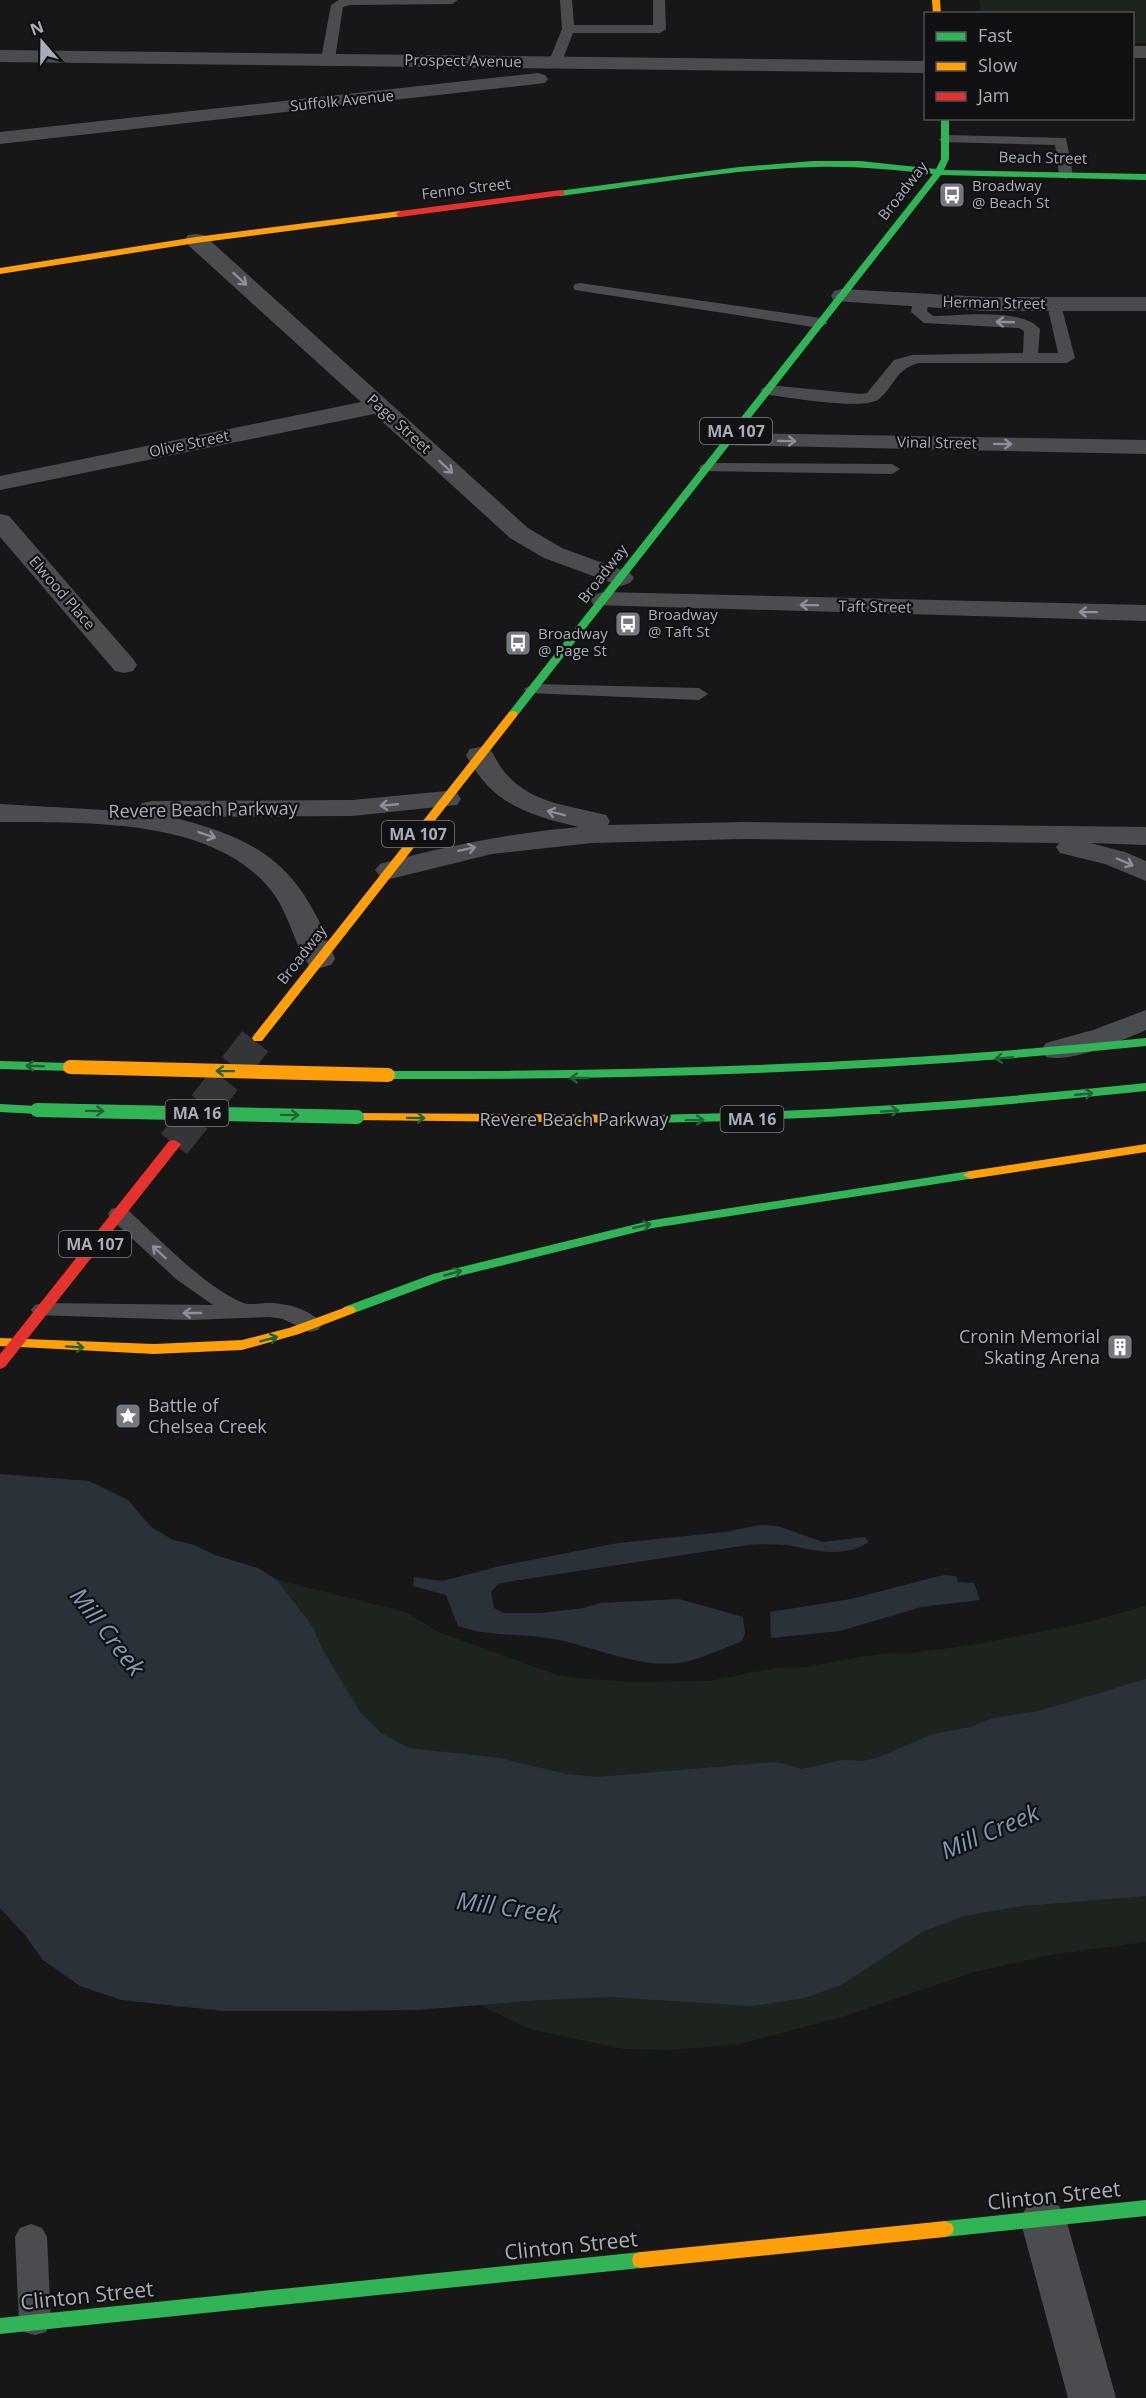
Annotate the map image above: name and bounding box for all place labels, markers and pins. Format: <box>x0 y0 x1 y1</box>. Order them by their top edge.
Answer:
place label: Broadway @ Beach St <box>972 175 1050 212</box>
bus stop icon: Broadway @ Beach St <box>937 180 967 210</box>
place label: Broadway @ Taft St <box>648 604 718 641</box>
bus stop icon: Broadway @ Taft St <box>613 609 643 639</box>
place label: Broadway @ Page St <box>538 623 608 660</box>
bus stop icon: Broadway @ Page St <box>503 628 533 658</box>
place label: Cronin Memorial Skating Arena <box>959 1324 1100 1369</box>
building icon: Cronin Memorial Skating Arena <box>1105 1332 1135 1362</box>
place label: Battle of Chelsea Creek <box>148 1393 267 1438</box>
place icon: Battle of Chelsea Creek <box>113 1401 143 1431</box>

